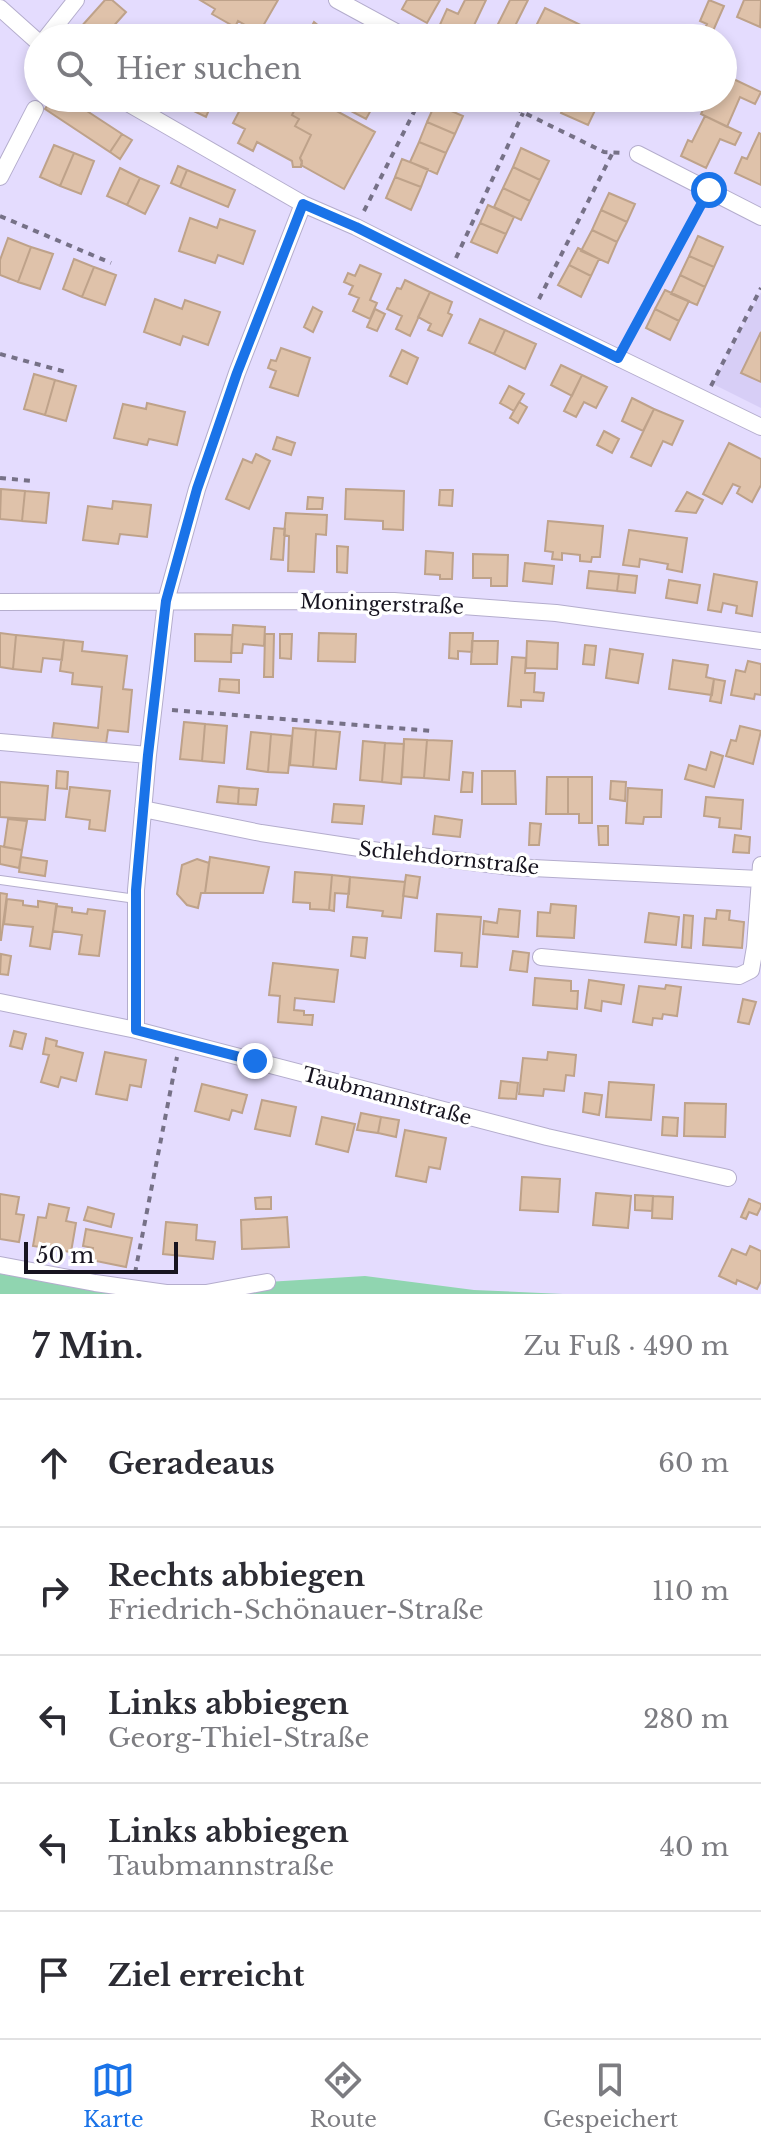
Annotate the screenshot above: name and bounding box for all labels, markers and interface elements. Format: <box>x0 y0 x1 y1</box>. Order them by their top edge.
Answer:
search box <box>24 24 737 112</box>
icon: search <box>52 46 96 90</box>
text: Hier suchen <box>116 50 302 87</box>
route start <box>691 172 727 208</box>
street label: Moningerstraße <box>300 589 464 619</box>
street label: Schlehdornstraße <box>358 837 540 879</box>
route end <box>237 1043 273 1079</box>
street label: Taubmannstraße <box>300 1062 474 1130</box>
scale bar <box>24 1238 178 1274</box>
text: 50 m <box>36 1242 94 1269</box>
text: 7 Min. <box>32 1325 143 1367</box>
text: Zu Fuß · 490 m <box>524 1330 729 1362</box>
icon: ahead <box>32 1441 76 1485</box>
text: Geradeaus <box>108 1445 275 1482</box>
text: 60 m <box>658 1447 729 1479</box>
text: Rechts abbiegen <box>108 1557 365 1594</box>
icon: right <box>32 1569 76 1613</box>
text: 110 m <box>652 1575 729 1607</box>
text: Friedrich-Schönauer-Straße <box>108 1594 484 1626</box>
text: Links abbiegen <box>108 1685 349 1722</box>
icon: left <box>32 1697 76 1741</box>
text: 280 m <box>643 1703 729 1735</box>
text: Georg-Thiel-Straße <box>108 1722 369 1754</box>
text: Links abbiegen <box>108 1813 349 1850</box>
icon: left <box>32 1825 76 1869</box>
text: 40 m <box>660 1831 729 1863</box>
text: Taubmannstraße <box>108 1850 334 1882</box>
icon: arrive <box>32 1953 76 1997</box>
text: Ziel erreicht <box>108 1957 304 1994</box>
tab: Karte <box>83 2058 144 2133</box>
tab: Route <box>310 2058 377 2133</box>
tab: Gespeichert <box>543 2058 678 2133</box>

